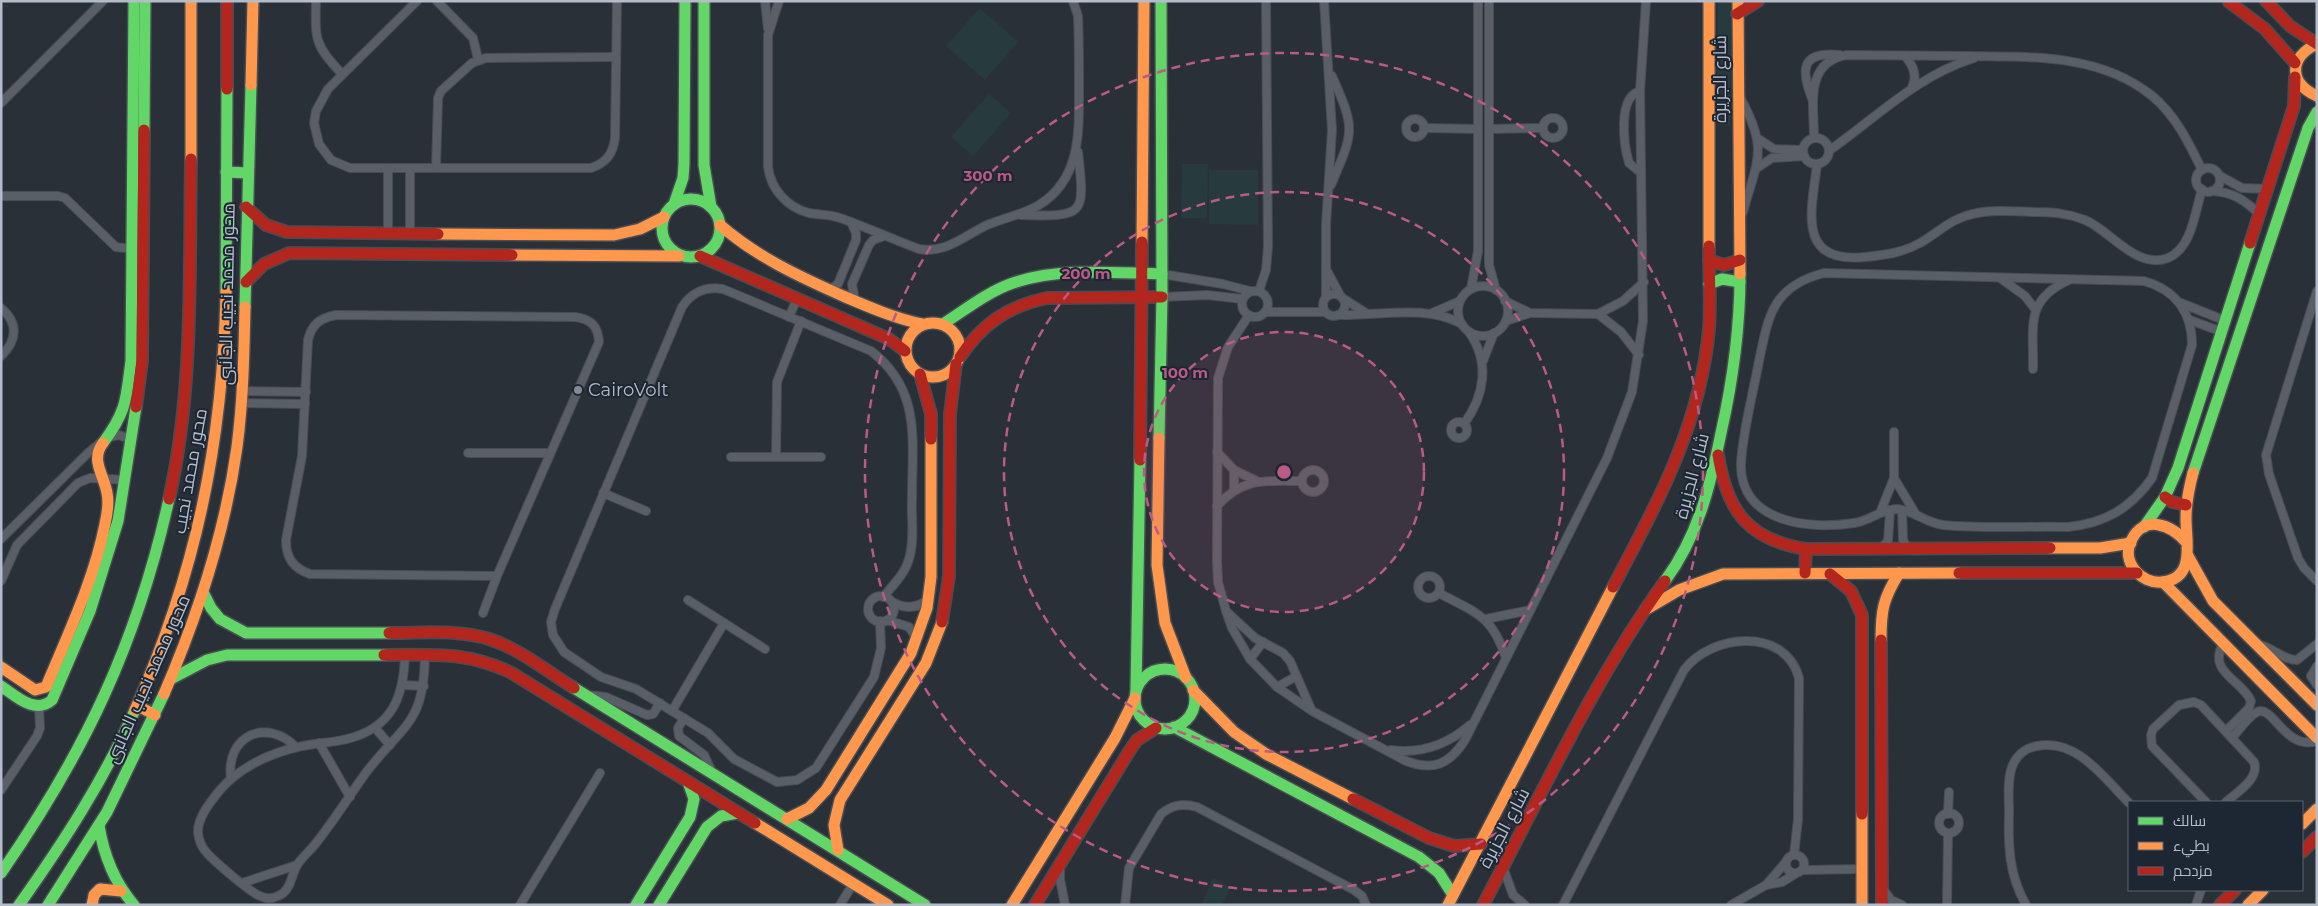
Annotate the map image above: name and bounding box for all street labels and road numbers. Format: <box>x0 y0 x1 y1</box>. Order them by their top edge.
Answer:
street label: شارع الجزيرة <box>1709 35 1732 123</box>
street label: محور محمد نجيب الجانبى <box>214 203 240 385</box>
street label: محور محمد نجيب <box>168 407 212 535</box>
street label: شارع الجزيرة <box>1670 431 1715 522</box>
street label: محور محمد نجيب الجانبى <box>101 591 195 767</box>
street label: شارع الجزيرة <box>1474 784 1535 872</box>

